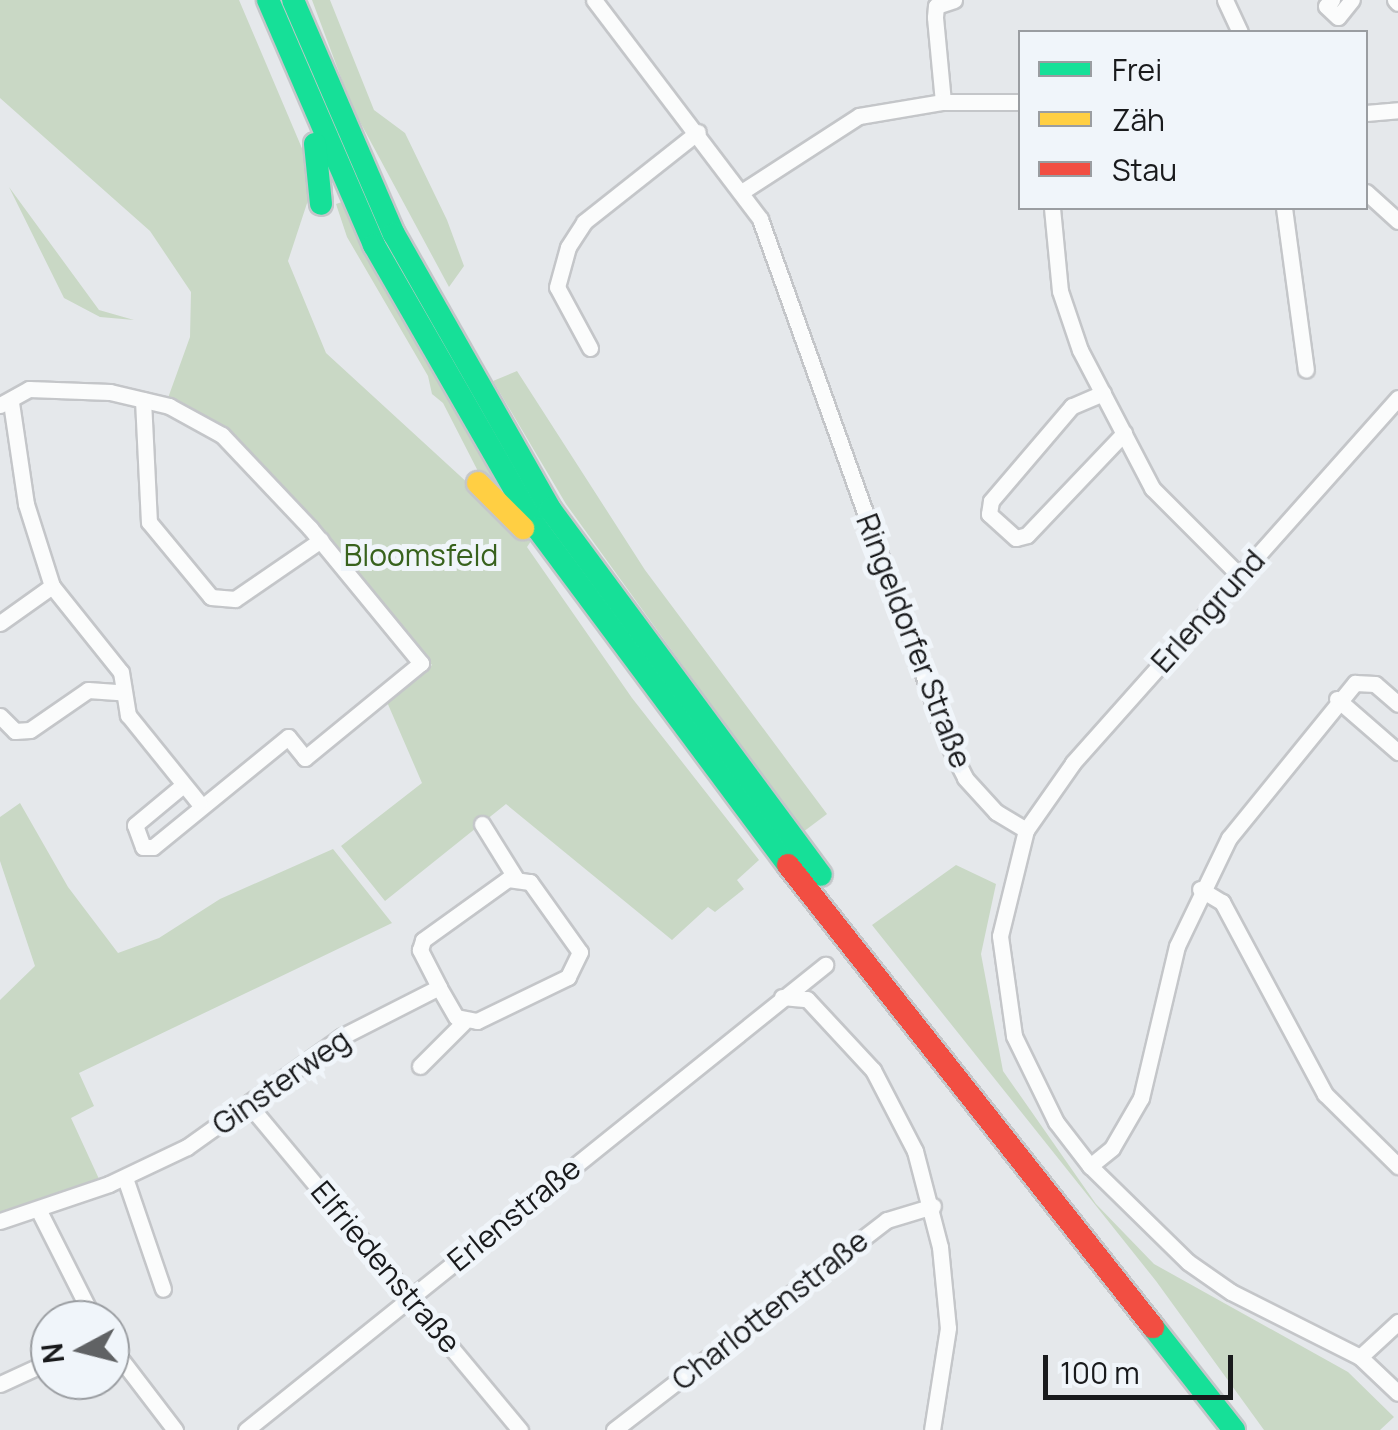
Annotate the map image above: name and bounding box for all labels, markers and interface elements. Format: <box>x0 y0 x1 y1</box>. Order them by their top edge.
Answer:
legend <box>1018 30 1368 210</box>
text: Frei <box>1112 49 1162 90</box>
text: Zäh <box>1112 99 1165 140</box>
text: Stau <box>1112 149 1177 190</box>
street label: Ringeldorfer Straße <box>849 509 979 773</box>
park label: Bloomsfeld <box>344 537 498 573</box>
street label: Erlengrund <box>1144 543 1272 679</box>
street label: Ginsterweg <box>205 1022 357 1142</box>
street label: Erlenstraße <box>441 1150 587 1278</box>
street label: Elfriedenstraße <box>304 1174 468 1360</box>
street label: Charlottenstraße <box>665 1222 875 1398</box>
north arrow <box>30 1300 130 1400</box>
scale bar <box>1048 1335 1238 1397</box>
text: N <box>32 1341 72 1366</box>
text: 100 m <box>1060 1352 1140 1393</box>

